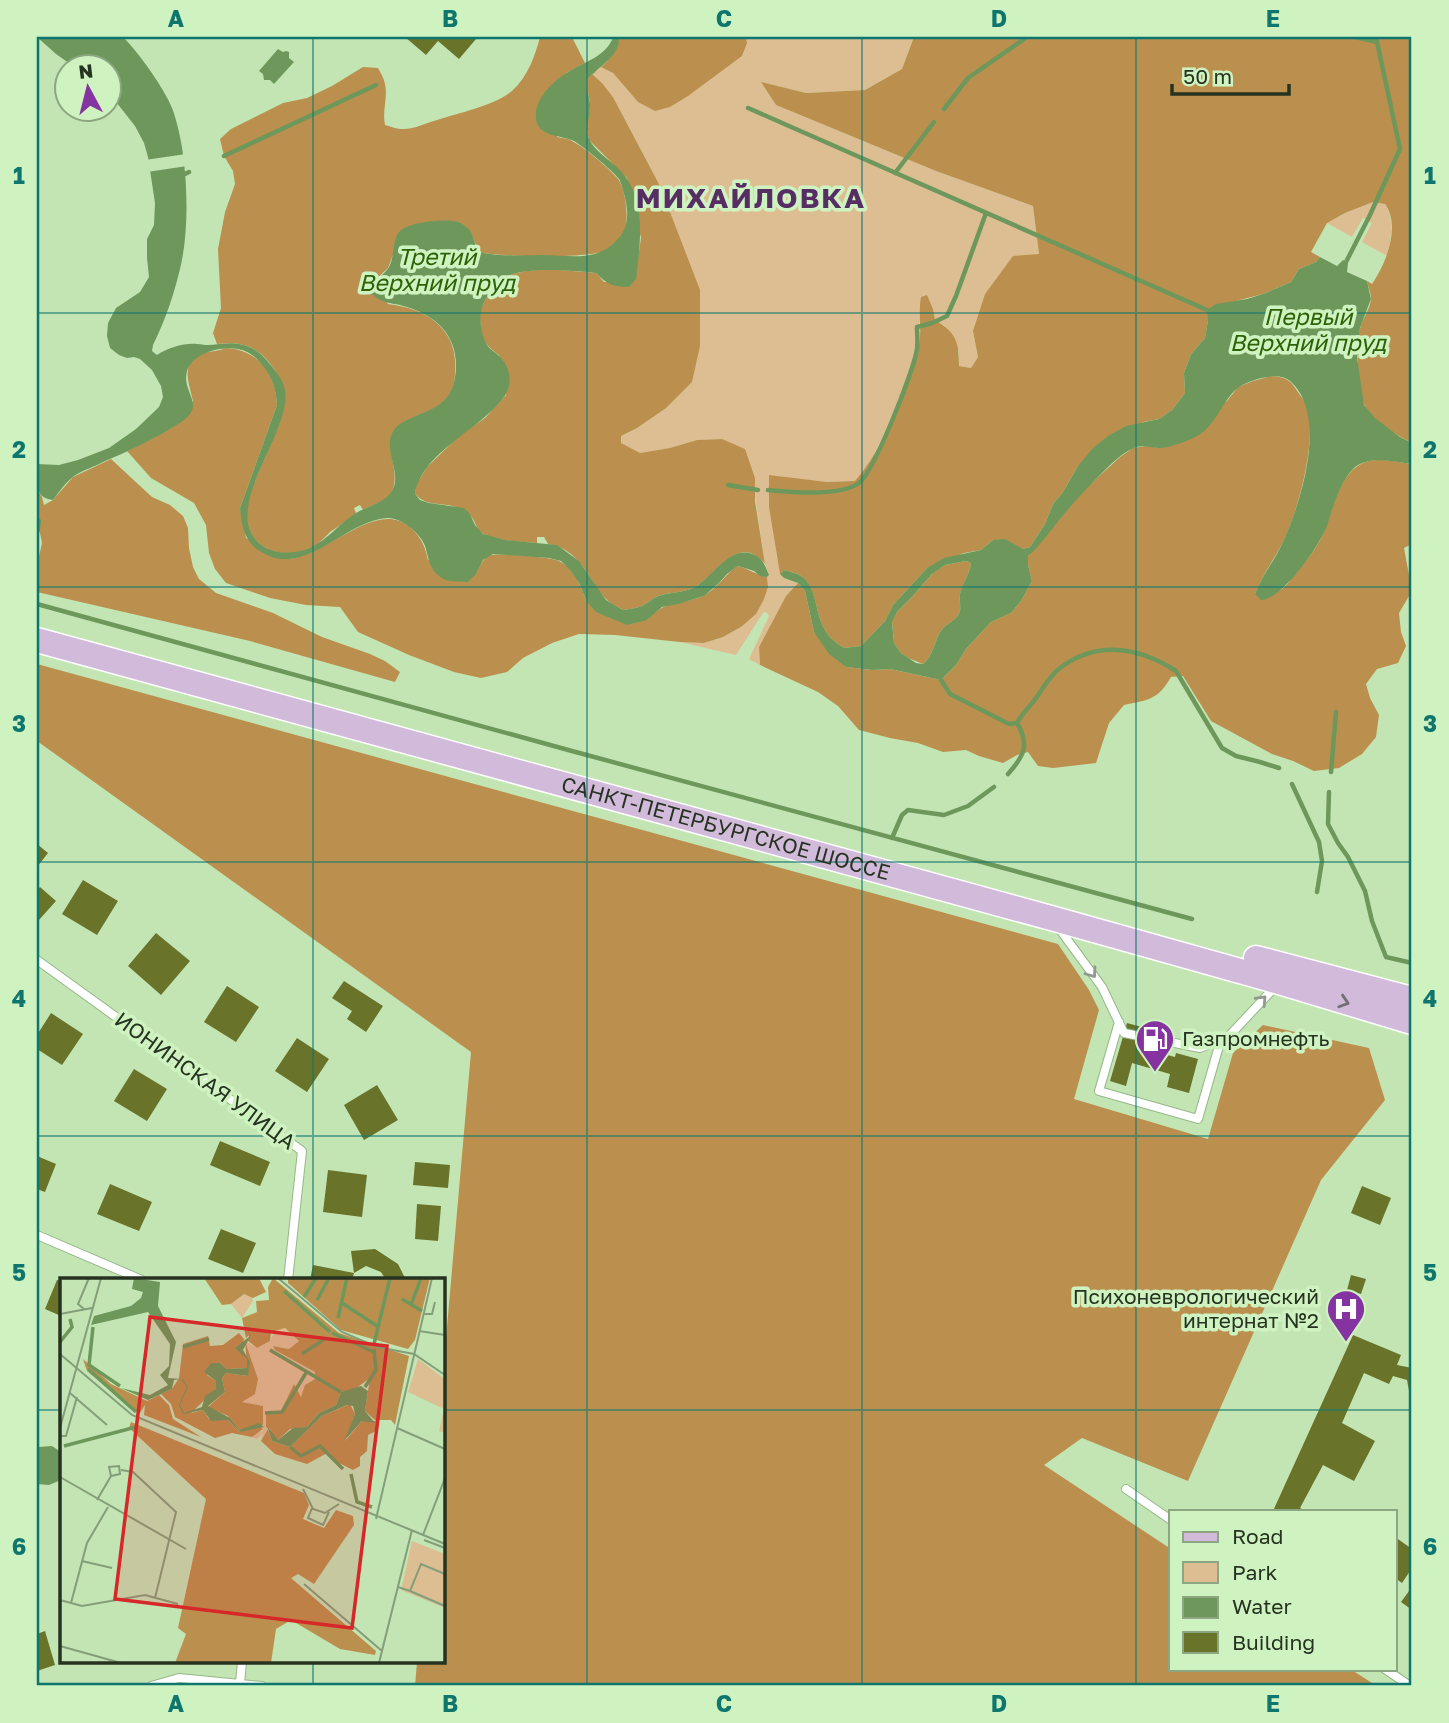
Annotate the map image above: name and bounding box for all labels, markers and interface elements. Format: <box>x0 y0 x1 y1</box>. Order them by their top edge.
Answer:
text: A <box>168 4 185 32</box>
text: B <box>442 4 458 32</box>
text: C <box>716 4 732 32</box>
text: D <box>991 4 1007 32</box>
text: E <box>1266 4 1280 32</box>
north arrow <box>52 52 122 122</box>
scale bar <box>1172 52 1290 96</box>
text: N <box>77 58 94 83</box>
text: 50 m <box>1183 63 1232 89</box>
text: 1 <box>13 161 25 189</box>
text: 1 <box>1424 161 1436 189</box>
district label: МИХАЙЛОВКА <box>636 181 866 214</box>
water label: Третий Верхний пруд <box>359 242 516 296</box>
water label: Первый Верхний пруд <box>1230 302 1387 356</box>
text: 2 <box>12 435 26 463</box>
text: 2 <box>1423 435 1437 463</box>
text: 3 <box>12 709 26 737</box>
text: 3 <box>1423 709 1437 737</box>
street label: САНКТ-ПЕТЕРБУРГСКОЕ ШОССЕ <box>559 770 893 885</box>
one-way arrow <box>1083 965 1096 978</box>
text: 4 <box>12 984 26 1012</box>
text: 4 <box>1423 984 1437 1012</box>
one-way arrow <box>1338 994 1350 1009</box>
one-way arrow <box>1254 995 1267 1008</box>
street label: ИОНИНСКАЯ УЛИЦА <box>110 1006 301 1154</box>
fuel station icon: Газпромнефть <box>1134 1018 1176 1073</box>
place label: Газпромнефть <box>1182 1025 1329 1051</box>
text: 5 <box>12 1258 26 1286</box>
text: 5 <box>1423 1258 1437 1286</box>
inset map <box>60 1278 444 1664</box>
place label: Психоневрологический интернат №2 <box>1073 1283 1319 1333</box>
hospital icon: Психоневрологический интернат №2 <box>1325 1288 1367 1343</box>
legend <box>1169 1510 1396 1670</box>
text: Road <box>1232 1523 1283 1549</box>
text: 6 <box>12 1532 26 1560</box>
text: 6 <box>1423 1532 1437 1560</box>
text: Park <box>1232 1559 1278 1585</box>
text: Water <box>1232 1593 1292 1619</box>
text: Building <box>1232 1629 1315 1655</box>
text: A <box>168 1689 185 1717</box>
text: B <box>442 1689 458 1717</box>
text: C <box>716 1689 732 1717</box>
text: D <box>991 1689 1007 1717</box>
text: E <box>1266 1689 1280 1717</box>

